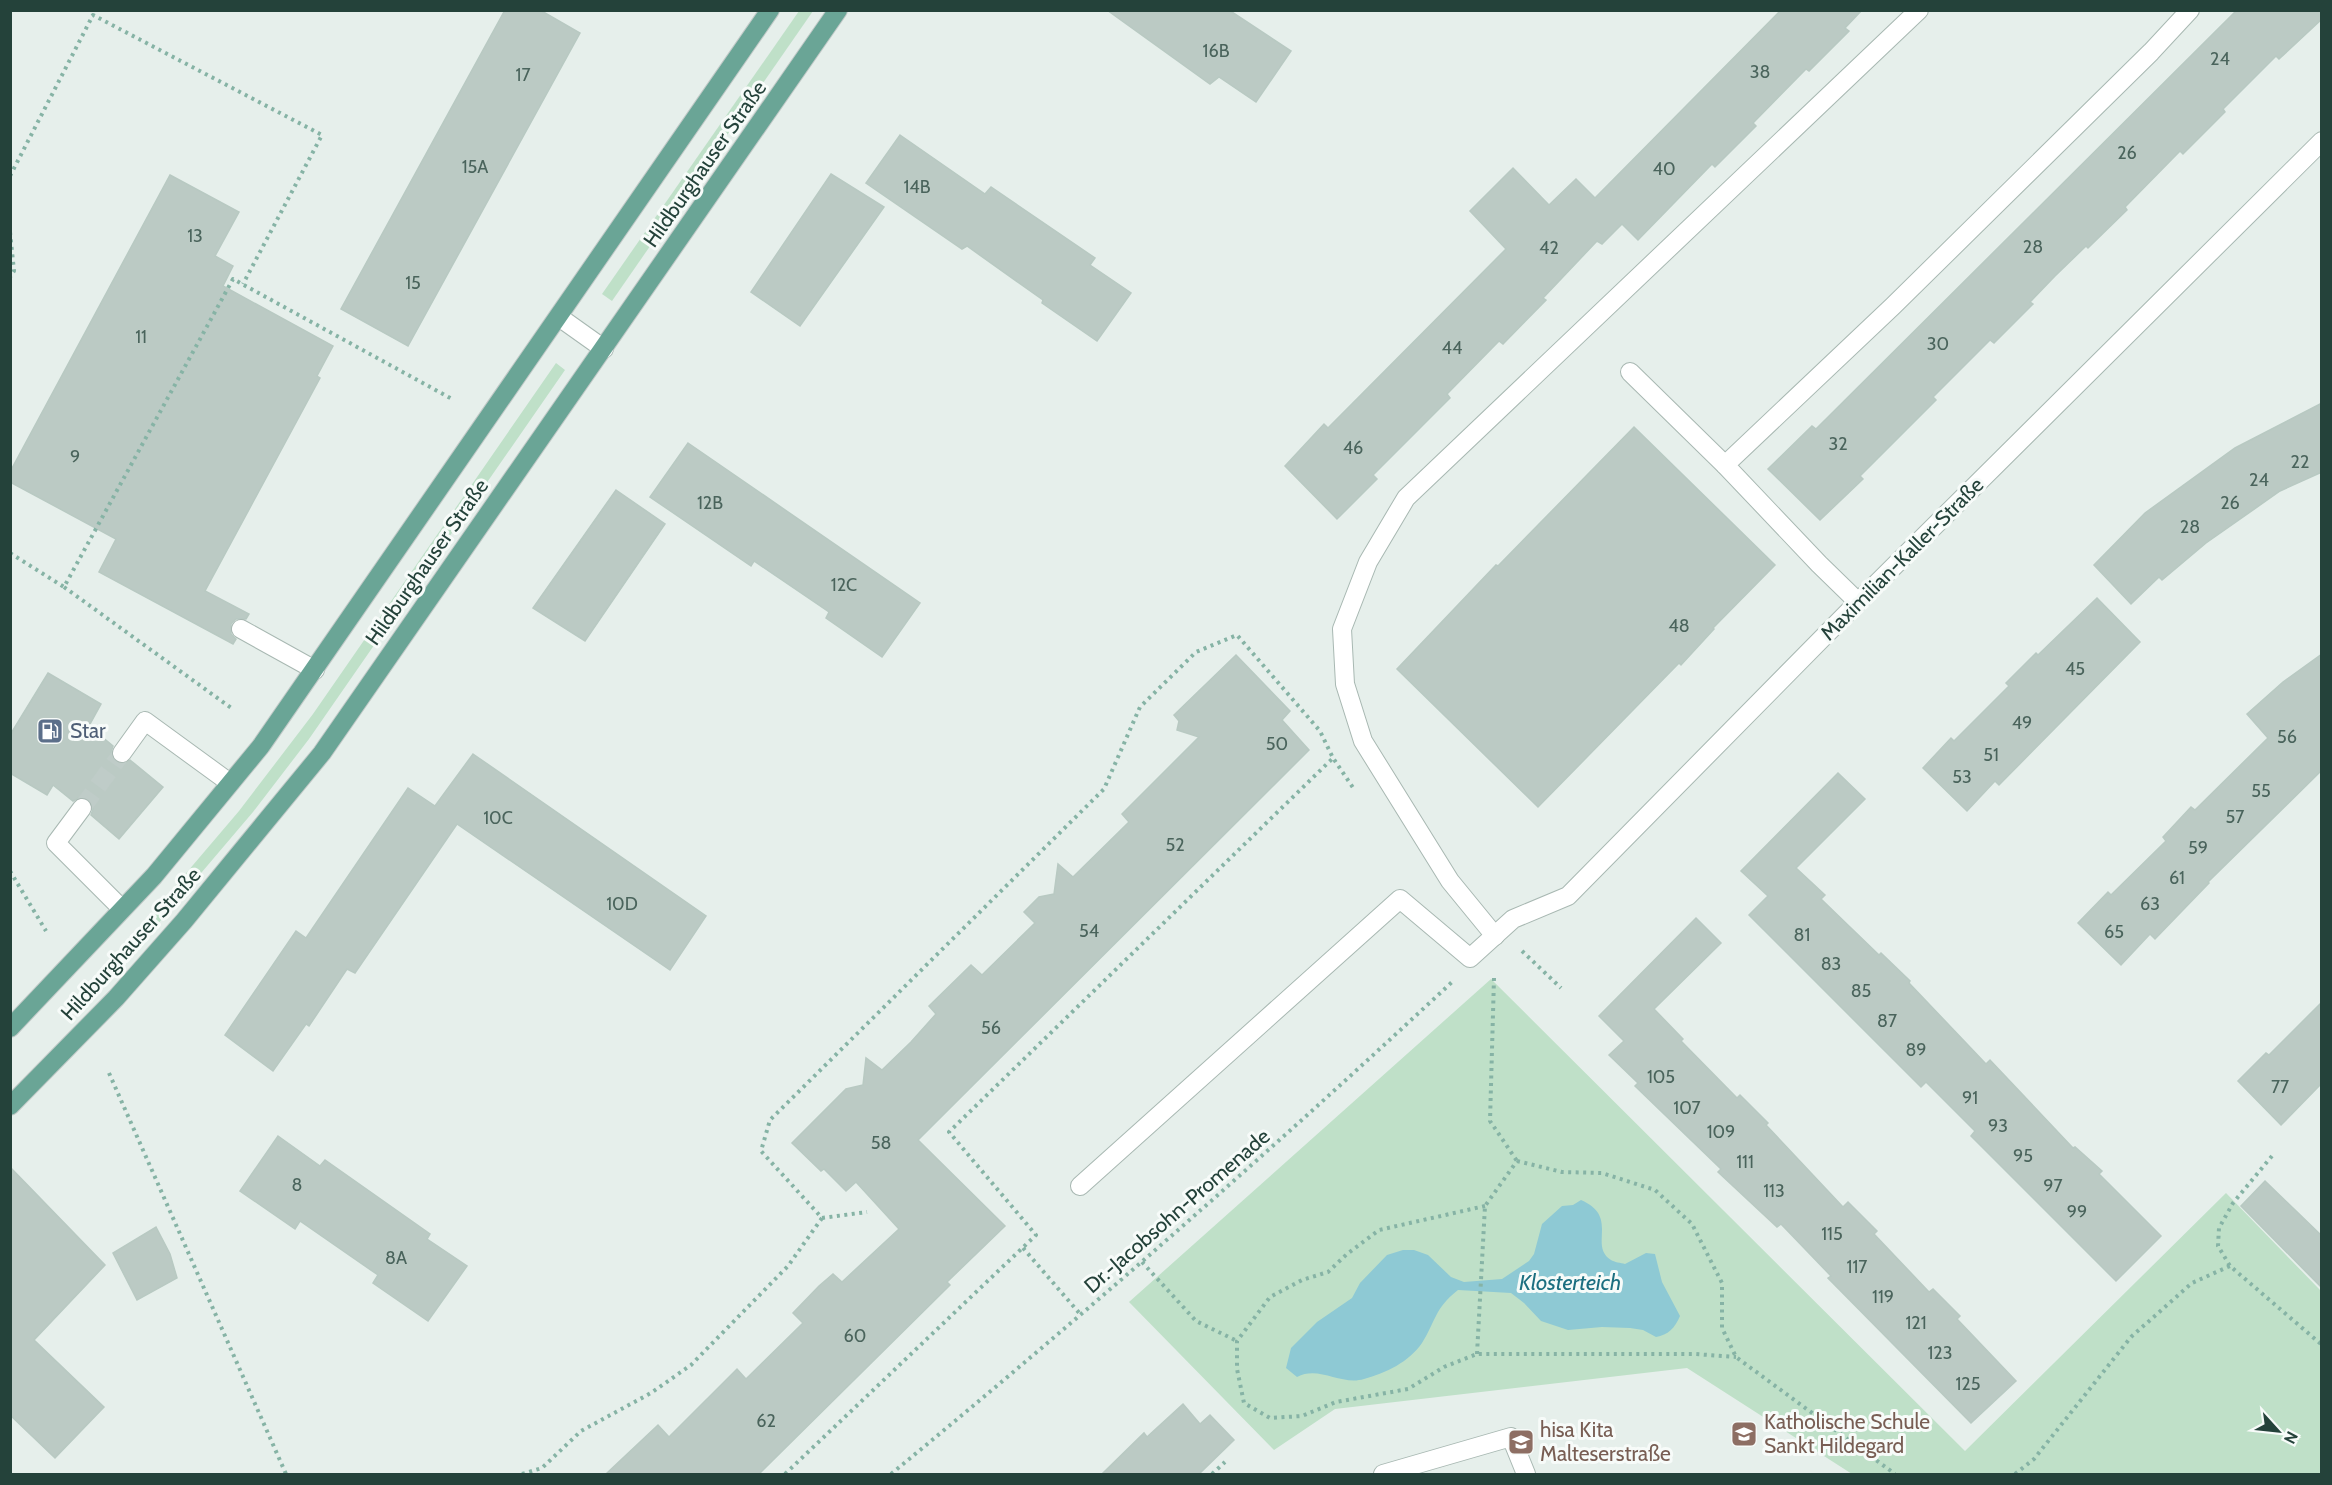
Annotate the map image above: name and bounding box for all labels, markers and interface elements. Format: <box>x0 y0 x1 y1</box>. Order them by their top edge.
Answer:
house number: 16B <box>1203 40 1230 62</box>
house number: 24 <box>2210 48 2230 70</box>
house number: 38 <box>1750 61 1770 83</box>
house number: 17 <box>516 64 530 86</box>
street label: Hildburghauser Straße <box>638 76 771 252</box>
house number: 26 <box>2117 142 2137 164</box>
house number: 15A <box>462 156 488 178</box>
house number: 40 <box>1653 158 1675 180</box>
house number: 14B <box>903 176 931 198</box>
house number: 13 <box>187 225 203 247</box>
house number: 28 <box>2023 236 2043 258</box>
house number: 42 <box>1539 237 1559 259</box>
house number: 15 <box>405 272 421 294</box>
house number: 11 <box>135 326 147 348</box>
house number: 30 <box>1927 333 1949 355</box>
house number: 44 <box>1442 337 1462 359</box>
house number: 32 <box>1828 433 1848 455</box>
house number: 46 <box>1343 437 1363 459</box>
house number: 9 <box>70 446 80 468</box>
house number: 22 <box>2291 451 2309 473</box>
house number: 24 <box>2249 469 2269 491</box>
street label: Maximilian-Kaller-Straße <box>1815 472 1988 645</box>
street label: Hildburghauser Straße <box>360 474 493 650</box>
house number: 12B <box>697 492 723 514</box>
house number: 26 <box>2220 492 2240 514</box>
house number: 28 <box>2180 516 2200 538</box>
house number: 12C <box>831 574 857 596</box>
house number: 48 <box>1668 615 1690 637</box>
house number: 45 <box>2065 658 2085 680</box>
house number: 49 <box>2012 712 2032 734</box>
fuel station icon: Star <box>35 716 65 746</box>
place label: Star <box>70 718 106 743</box>
house number: 56 <box>2277 726 2297 748</box>
house number: 50 <box>1266 733 1288 755</box>
house number: 51 <box>1983 744 1999 766</box>
house number: 53 <box>1952 766 1972 788</box>
house number: 55 <box>2251 780 2271 802</box>
house number: 57 <box>2226 806 2244 828</box>
house number: 10C <box>483 807 513 829</box>
house number: 52 <box>1165 834 1185 856</box>
house number: 59 <box>2188 837 2208 859</box>
street label: Hildburghauser Straße <box>55 862 206 1025</box>
house number: 61 <box>2169 867 2185 889</box>
house number: 10D <box>606 893 638 915</box>
house number: 63 <box>2140 893 2160 915</box>
house number: 54 <box>1079 920 1099 942</box>
house number: 65 <box>2104 921 2124 943</box>
house number: 81 <box>1794 924 1810 946</box>
house number: 83 <box>1821 953 1841 975</box>
house number: 85 <box>1851 980 1871 1002</box>
house number: 87 <box>1877 1010 1897 1032</box>
house number: 56 <box>981 1017 1001 1039</box>
house number: 89 <box>1905 1039 1927 1061</box>
house number: 105 <box>1647 1066 1675 1088</box>
house number: 77 <box>2271 1076 2289 1098</box>
house number: 91 <box>1962 1087 1978 1109</box>
house number: 107 <box>1673 1097 1701 1119</box>
house number: 93 <box>1988 1115 2008 1137</box>
house number: 109 <box>1707 1121 1735 1143</box>
street label: Dr.-Jacobsohn-Promenade <box>1079 1123 1275 1298</box>
house number: 58 <box>871 1132 891 1154</box>
house number: 95 <box>2013 1145 2033 1167</box>
house number: 111 <box>1736 1151 1754 1173</box>
house number: 8 <box>292 1174 302 1196</box>
house number: 97 <box>2043 1175 2063 1197</box>
house number: 113 <box>1763 1180 1785 1202</box>
house number: 99 <box>2067 1201 2087 1223</box>
house number: 115 <box>1821 1223 1843 1245</box>
house number: 8A <box>385 1247 407 1269</box>
house number: 117 <box>1847 1256 1867 1278</box>
water label: Klosterteich <box>1519 1269 1621 1296</box>
house number: 119 <box>1872 1286 1894 1308</box>
house number: 121 <box>1905 1312 1927 1334</box>
house number: 60 <box>844 1325 866 1347</box>
house number: 123 <box>1927 1342 1953 1364</box>
house number: 125 <box>1955 1373 1981 1395</box>
north arrow <box>2248 1401 2308 1461</box>
place label: Katholische Schule Sankt Hildegard <box>1764 1409 1930 1458</box>
house number: 62 <box>756 1410 776 1432</box>
place label: hisa Kita Malteserstraße <box>1540 1417 1671 1466</box>
school or university icon: Katholische Schule Sankt Hildegard <box>1729 1419 1759 1449</box>
school or university icon: hisa Kita Malteserstraße <box>1506 1427 1536 1457</box>
text: N <box>2280 1428 2302 1447</box>

